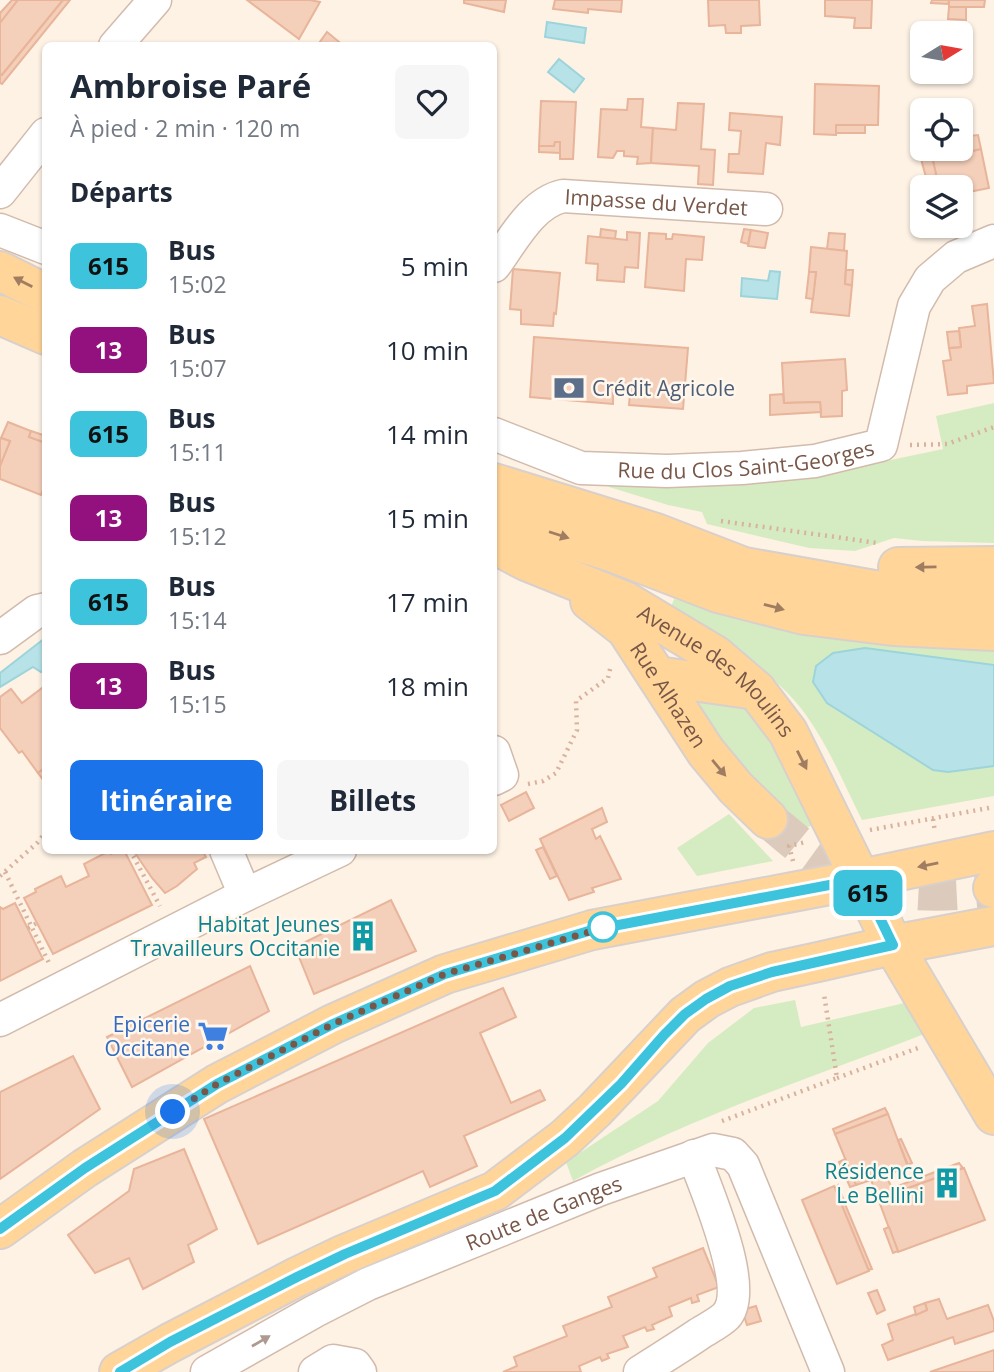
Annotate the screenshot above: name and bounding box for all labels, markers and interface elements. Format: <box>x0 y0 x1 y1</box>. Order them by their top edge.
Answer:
north arrow <box>910 21 973 84</box>
map controls <box>910 21 973 238</box>
text: Ambroise Paré <box>70 63 311 108</box>
button: heart <box>395 65 469 139</box>
button: locate <box>910 98 973 161</box>
text: À pied · 2 min · 120 m <box>70 112 300 144</box>
text: Départs <box>70 174 173 210</box>
button: layers <box>910 175 973 238</box>
street label: Impasse du Verdet <box>564 182 749 222</box>
text: Bus <box>168 232 215 268</box>
text: 5 min <box>401 248 469 284</box>
text: 615 <box>88 249 129 282</box>
text: 15:02 <box>168 268 227 300</box>
one-way arrow <box>13 277 33 288</box>
text: Bus <box>168 316 215 352</box>
text: 10 min <box>386 332 469 368</box>
text: 13 <box>95 333 122 366</box>
text: 15:07 <box>168 352 227 384</box>
bank icon: Crédit Agricole <box>552 371 586 405</box>
place label: Crédit Agricole <box>592 374 735 402</box>
text: Bus <box>168 400 215 436</box>
text: 14 min <box>386 416 469 452</box>
text: 615 <box>88 417 129 450</box>
street label: Rue du Clos Saint-Georges <box>617 433 877 485</box>
text: 15:11 <box>168 436 227 468</box>
text: Bus <box>168 484 215 520</box>
text: 15 min <box>386 500 469 536</box>
text: 13 <box>95 501 122 534</box>
text: 15:12 <box>168 520 227 552</box>
one-way arrow <box>548 531 569 541</box>
one-way arrow <box>915 561 937 572</box>
text: Bus <box>168 568 215 604</box>
text: 17 min <box>386 584 469 620</box>
text: 615 <box>88 585 129 618</box>
street label: Avenue des Moulins <box>633 598 801 743</box>
one-way arrow <box>763 602 785 613</box>
text: 15:14 <box>168 604 227 636</box>
street label: Rue Alhazen <box>624 636 713 753</box>
text: Bus <box>168 652 215 688</box>
text: 18 min <box>386 668 469 704</box>
text: 13 <box>95 669 122 702</box>
text: 15:15 <box>168 688 227 720</box>
one-way arrow <box>797 750 808 770</box>
one-way arrow <box>711 759 727 777</box>
button: Itinéraire <box>70 760 263 840</box>
button: Billets <box>277 760 469 840</box>
one-way arrow <box>917 860 939 871</box>
line badge: 615 <box>828 870 908 916</box>
text: 615 <box>847 876 889 909</box>
place label: Habitat Jeunes Travailleurs Occitanie <box>131 910 340 962</box>
unlabelled marker <box>588 912 618 942</box>
building icon: Habitat Jeunes Travailleurs Occitanie <box>346 919 380 953</box>
place label: Epicerie Occitane <box>104 1010 190 1062</box>
supermarket icon: Epicerie Occitane <box>196 1019 230 1053</box>
your location <box>155 1094 190 1129</box>
place label: Résidence Le Bellini <box>825 1157 924 1209</box>
building icon: Résidence Le Bellini <box>930 1166 964 1200</box>
street label: Route de Ganges <box>461 1169 626 1257</box>
one-way arrow <box>251 1335 271 1347</box>

